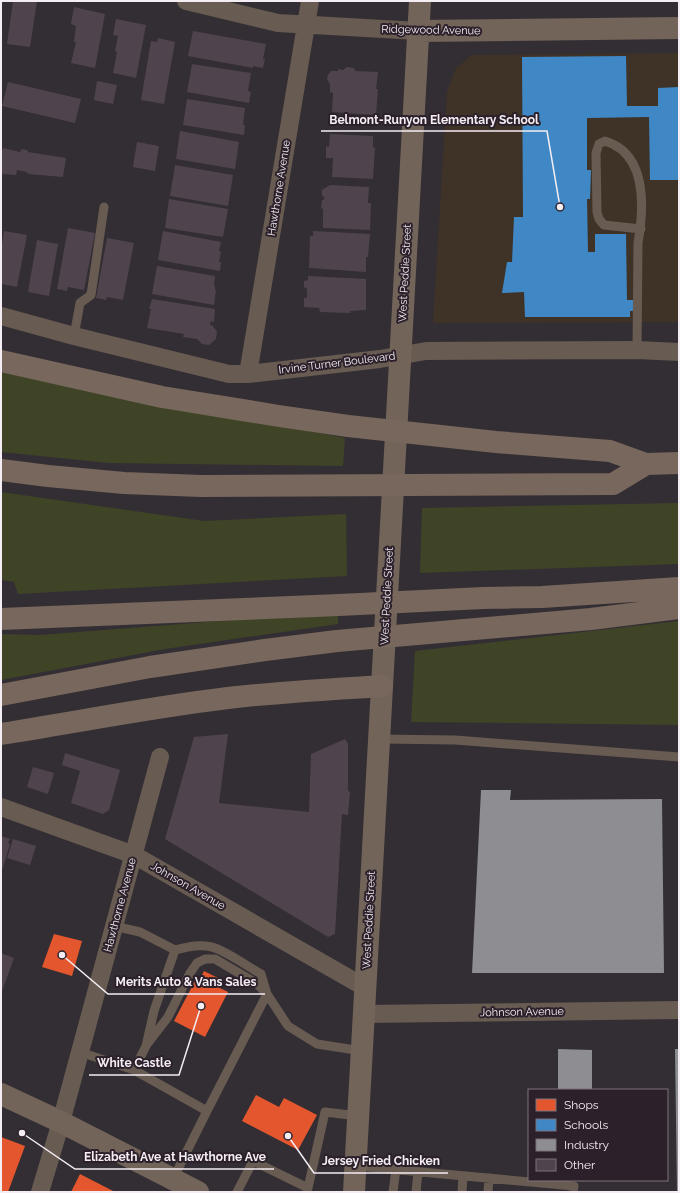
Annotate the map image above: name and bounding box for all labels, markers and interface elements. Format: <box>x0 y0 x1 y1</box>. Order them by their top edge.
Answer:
street label: Ridgewood Avenue <box>381 23 481 37</box>
callout: Belmont-Runyon Elementary School <box>321 107 547 131</box>
text: Belmont-Runyon Elementary School <box>329 113 539 127</box>
street label: Hawthorne Avenue <box>265 138 293 237</box>
street label: West Peddie Street <box>396 223 414 322</box>
street label: Irvine Turner Boulevard <box>278 349 396 377</box>
street label: West Peddie Street <box>378 546 396 645</box>
street label: Hawthorne Avenue <box>101 856 139 954</box>
street label: Johnson Avenue <box>148 859 228 913</box>
street label: West Peddie Street <box>360 870 378 969</box>
callout: Merits Auto & Vans Sales <box>108 970 265 994</box>
text: Merits Auto & Vans Sales <box>116 975 256 989</box>
street label: Johnson Avenue <box>480 1005 565 1019</box>
callout: White Castle <box>89 1051 179 1075</box>
text: White Castle <box>97 1056 171 1070</box>
legend <box>528 1089 668 1181</box>
text: Shops <box>564 1098 599 1112</box>
text: Schools <box>564 1118 608 1132</box>
text: Industry <box>564 1138 610 1152</box>
callout: Elizabeth Ave at Hawthorne Ave <box>75 1145 274 1169</box>
callout: Jersey Fried Chicken <box>314 1149 448 1173</box>
text: Elizabeth Ave at Hawthorne Ave <box>84 1150 266 1164</box>
text: Jersey Fried Chicken <box>322 1154 440 1168</box>
text: Other <box>564 1158 596 1172</box>

